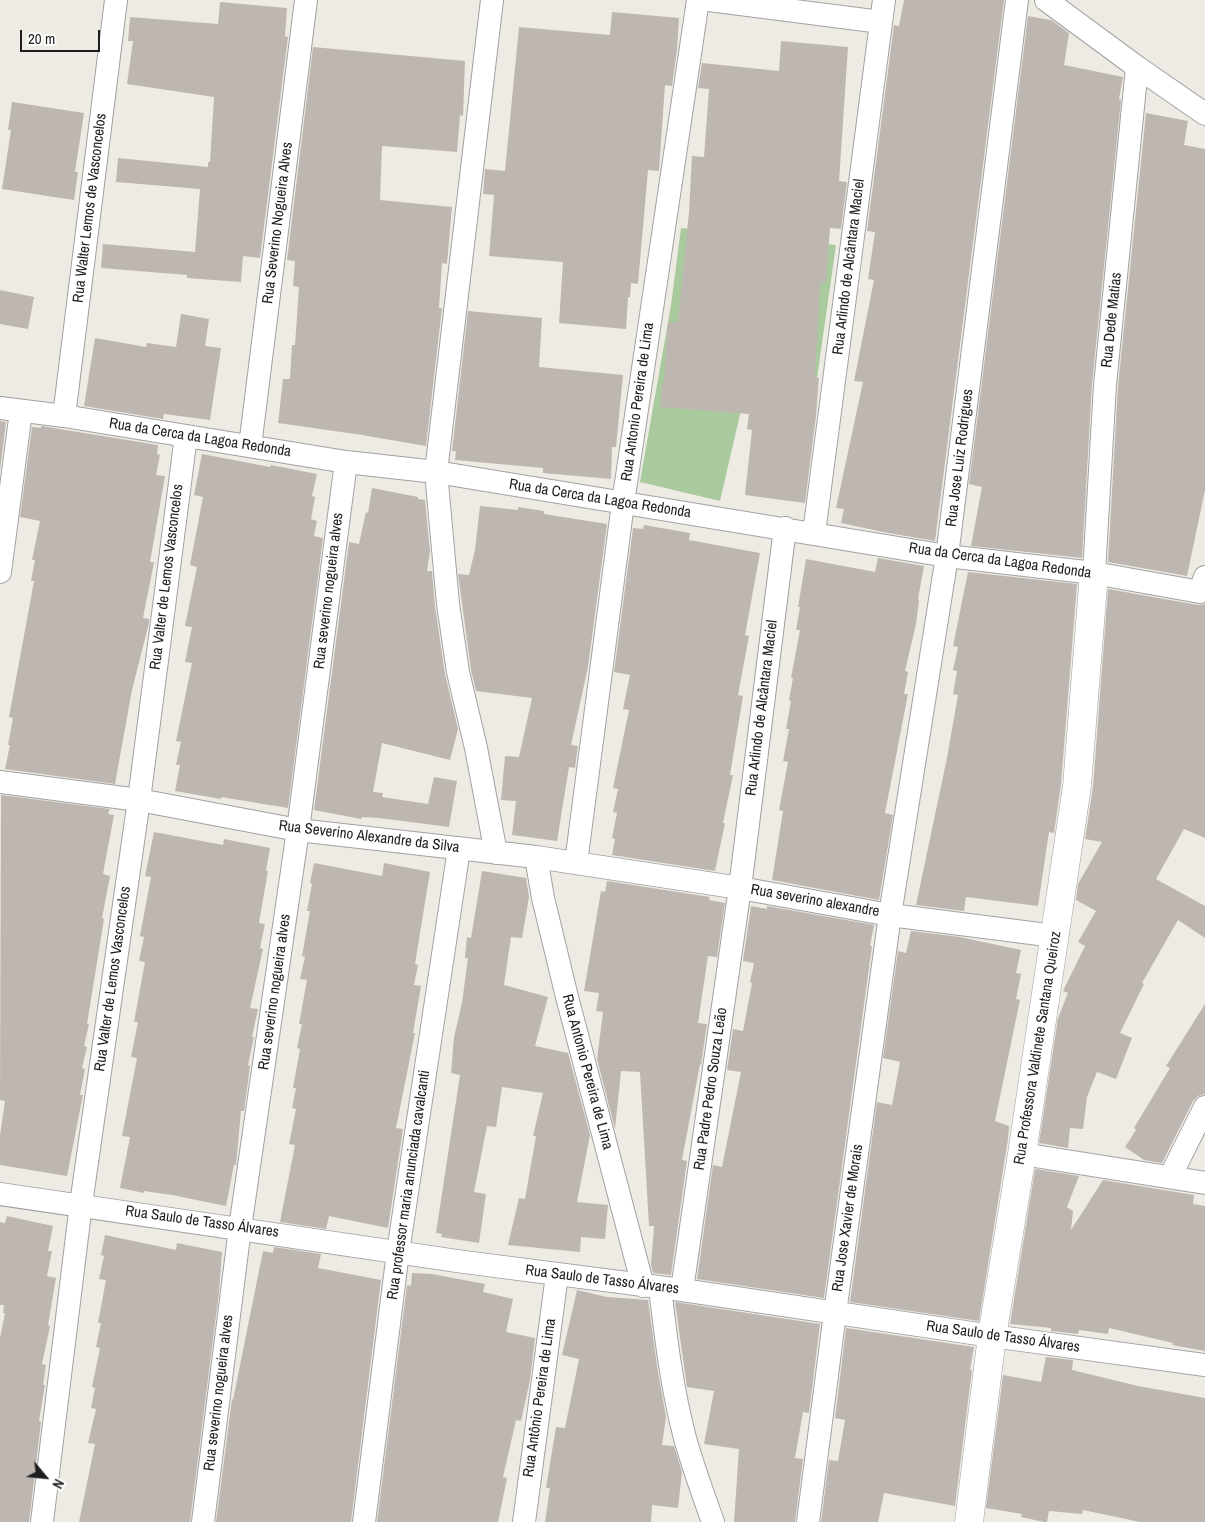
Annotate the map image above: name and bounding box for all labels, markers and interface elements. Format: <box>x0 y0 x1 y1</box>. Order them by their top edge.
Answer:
scale bar <box>22 20 102 52</box>
text: 20 m <box>28 28 55 49</box>
street label: Rua Walter Lemos de Vasconcelos <box>69 112 111 304</box>
street label: Rua Severino Nogueira Alves <box>259 141 297 305</box>
street label: Rua Arlindo de Alcântara Maciel <box>829 178 869 356</box>
street label: Rua Dede Matias <box>1098 271 1126 369</box>
street label: Rua Antonio Pereira de Lima <box>618 322 658 482</box>
street label: Rua Jose Luiz Rodrigues <box>943 388 977 528</box>
street label: Rua da Cerca da Lagoa Redonda <box>108 415 292 461</box>
street label: Rua da Cerca da Lagoa Redonda <box>508 476 692 522</box>
street label: Rua Valter de Lemos Vasconcelos <box>147 483 187 671</box>
street label: Rua severino nogueira alves <box>310 512 348 670</box>
street label: Rua da Cerca da Lagoa Redonda <box>908 539 1092 583</box>
street label: Rua Arlindo de Alcântara Maciel <box>742 619 782 797</box>
street label: Rua Severino Alexandre da Silva <box>278 817 460 857</box>
street label: Rua severino alexandre <box>749 881 881 921</box>
street label: Rua Valter de Lemos Vasconcelos <box>91 885 135 1073</box>
street label: Rua severino nogueira alves <box>255 913 295 1071</box>
street label: Rua Professora Valdinete Santana Queiroz <box>1011 930 1065 1166</box>
street label: Rua Antonio Pereira de Lima <box>558 992 616 1152</box>
street label: Rua Padre Pedro Souza Leão <box>691 1006 731 1172</box>
street label: Rua professor maria anunciada cavalcanti <box>384 1069 434 1301</box>
street label: Rua Jose Xavier de Morais <box>829 1143 867 1293</box>
street label: Rua Saulo de Tasso Álvares <box>124 1202 280 1242</box>
street label: Rua Saulo de Tasso Álvares <box>524 1262 680 1298</box>
street label: Rua severino nogueira alves <box>200 1314 238 1472</box>
street label: Rua Saulo de Tasso Álvares <box>925 1317 1081 1357</box>
street label: Rua Antônio Pereira de Lima <box>520 1318 560 1478</box>
north arrow <box>20 1452 70 1502</box>
text: N <box>48 1476 68 1492</box>

